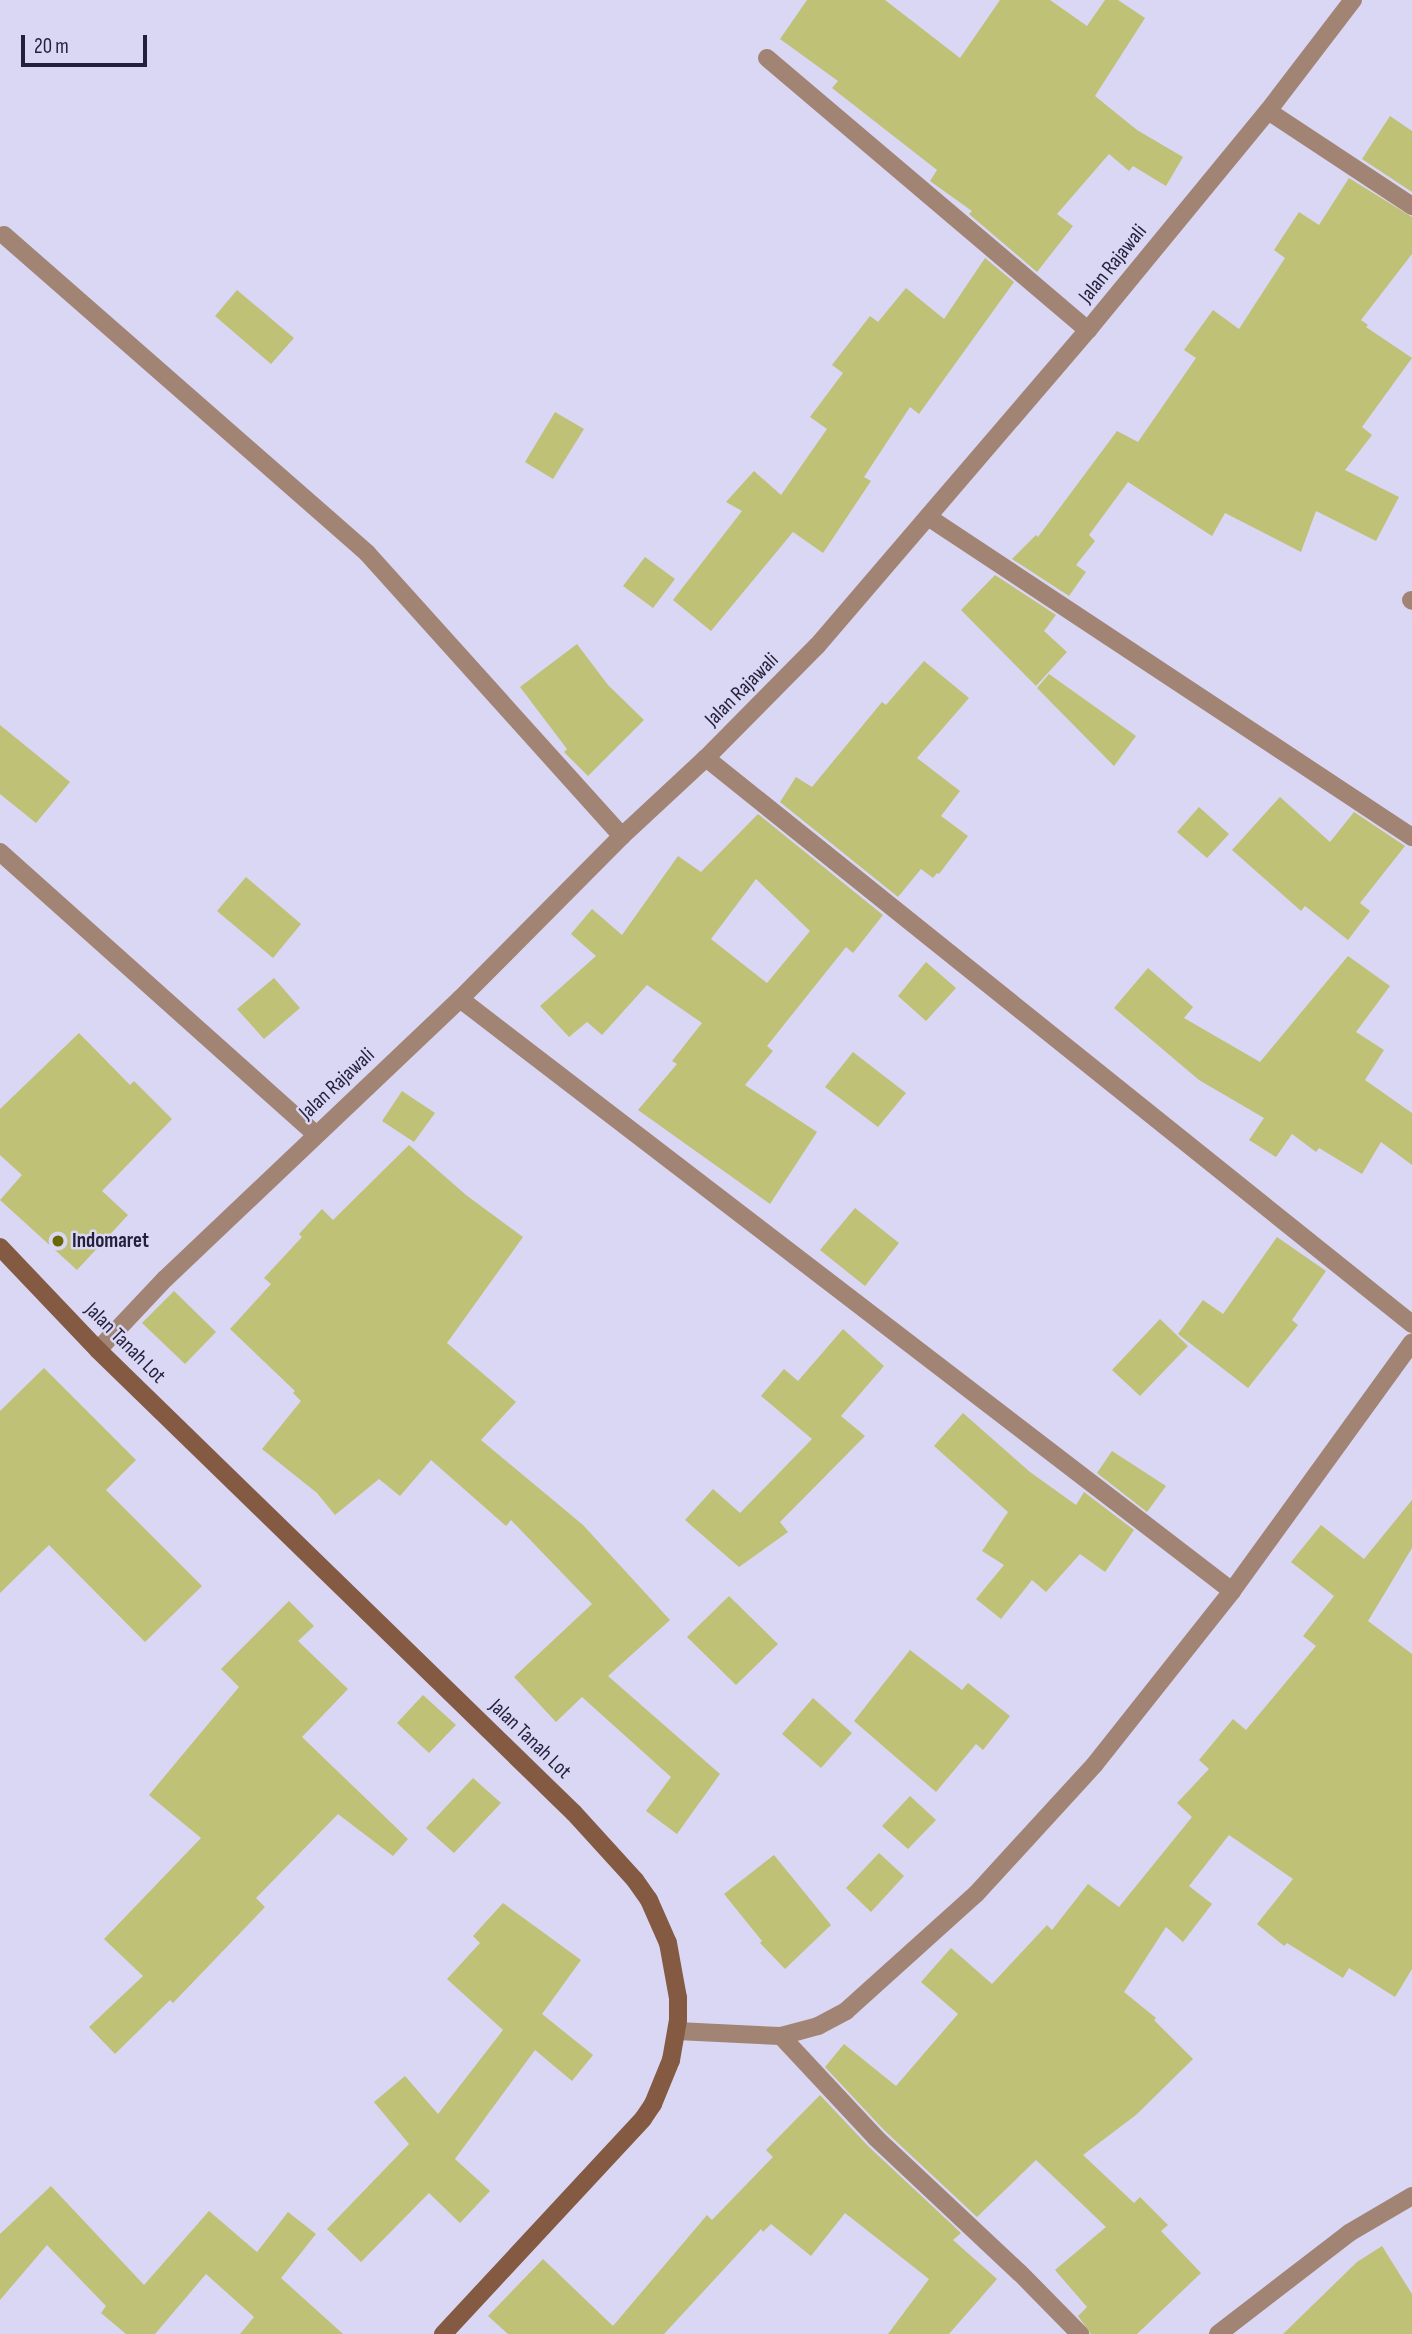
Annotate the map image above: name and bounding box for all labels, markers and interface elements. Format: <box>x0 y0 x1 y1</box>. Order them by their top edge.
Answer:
scale bar <box>24 21 150 65</box>
text: 20 m <box>34 34 69 59</box>
street label: Jalan Rajawali <box>1074 220 1152 308</box>
street label: Jalan Rajawali <box>700 648 784 732</box>
street label: Jalan Rajawali <box>294 1043 380 1125</box>
place label: Indomaret <box>72 1228 149 1254</box>
marker: Indomaret <box>50 1233 66 1249</box>
street label: Jalan Tanah Lot <box>79 1297 171 1389</box>
street label: Jalan Tanah Lot <box>484 1694 576 1784</box>

